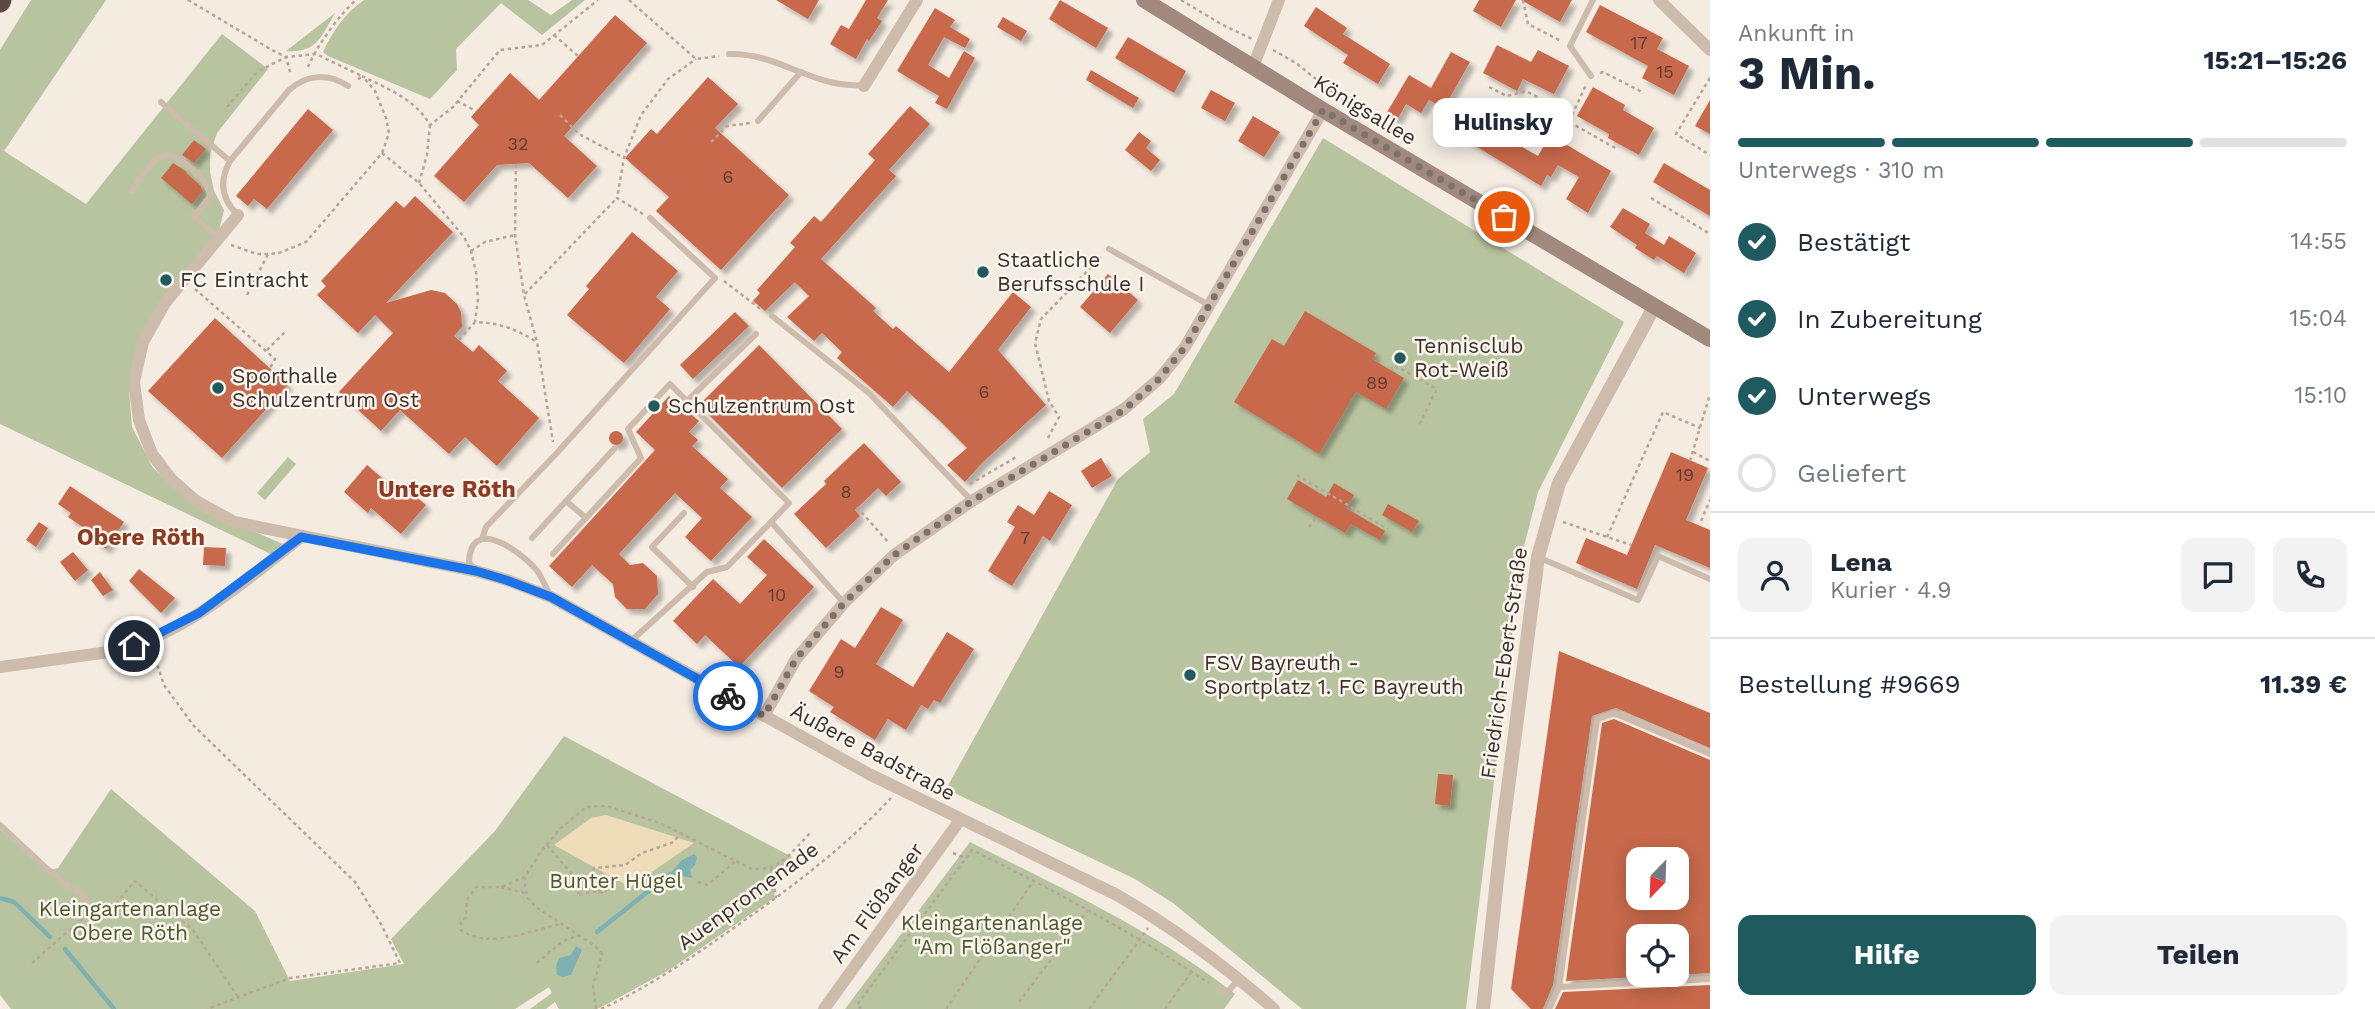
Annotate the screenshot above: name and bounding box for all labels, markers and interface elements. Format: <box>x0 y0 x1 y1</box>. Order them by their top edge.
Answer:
text: Ankunft in <box>1738 20 1854 47</box>
house number: 17 <box>1630 32 1648 53</box>
text: 15:21–15:26 <box>2203 45 2347 75</box>
text: 3 Min. <box>1738 46 1876 100</box>
house number: 15 <box>1656 61 1674 82</box>
street label: Königsallee <box>1309 69 1421 150</box>
callout: Hulinsky <box>1434 98 1574 147</box>
text: Hulinsky <box>1453 109 1553 136</box>
house number: 32 <box>508 133 529 154</box>
text: Unterwegs · 310 m <box>1738 157 1944 184</box>
house number: 6 <box>723 166 733 187</box>
pin <box>1474 187 1534 247</box>
icon: bag <box>1485 198 1523 236</box>
icon: check <box>1738 223 1776 261</box>
text: Bestätigt <box>1797 227 1910 257</box>
text: 14:55 <box>2290 228 2347 255</box>
place label: Staatliche Berufsschule I <box>997 247 1144 296</box>
marker: Staatliche Berufsschule I <box>975 264 991 280</box>
place label: FC Eintracht <box>180 267 309 292</box>
marker: FC Eintracht <box>158 272 174 288</box>
icon: check <box>1738 300 1776 338</box>
text: In Zubereitung <box>1797 304 1982 334</box>
text: 15:04 <box>2289 305 2347 332</box>
place label: Tennisclub Rot-Weiß <box>1414 333 1523 382</box>
marker: Tennisclub Rot-Weiß <box>1392 350 1408 366</box>
place label: Sporthalle Schulzentrum Ost <box>232 363 419 412</box>
house number: 89 <box>1366 372 1388 393</box>
icon: check <box>1738 377 1776 415</box>
marker: Sporthalle Schulzentrum Ost <box>210 380 226 396</box>
house number: 6 <box>979 381 989 402</box>
text: Unterwegs <box>1797 381 1932 411</box>
text: 15:10 <box>2295 382 2347 409</box>
place label: Schulzentrum Ost <box>668 393 855 418</box>
marker: Schulzentrum Ost <box>646 398 662 414</box>
text: Geliefert <box>1797 458 1906 488</box>
house number: 19 <box>1676 464 1694 485</box>
district label: Untere Röth <box>378 476 516 503</box>
house number: 8 <box>840 481 852 502</box>
district label: Obere Röth <box>77 524 205 551</box>
house number: 7 <box>1020 527 1030 548</box>
button: person <box>1738 538 1812 612</box>
button: chat <box>2181 538 2255 612</box>
button: phone <box>2273 538 2347 612</box>
street label: Friedrich-Ebert-Straße <box>1475 545 1532 780</box>
text: Lena <box>1830 547 1892 577</box>
text: Kurier · 4.9 <box>1830 577 1951 604</box>
house number: 10 <box>768 584 786 605</box>
pin <box>104 616 164 676</box>
icon: home <box>115 627 153 665</box>
place label: FSV Bayreuth - Sportplatz 1. FC Bayreuth <box>1204 650 1464 699</box>
courier <box>693 661 763 731</box>
house number: 9 <box>833 661 845 682</box>
marker: FSV Bayreuth - Sportplatz 1. FC Bayreuth <box>1182 667 1198 683</box>
text: Bestellung #9669 <box>1738 669 1961 699</box>
text: 11.39 € <box>2260 669 2347 699</box>
icon: bike <box>709 677 747 715</box>
street label: Äußere Badstraße <box>787 698 960 806</box>
street label: Auenpromenade <box>672 836 823 955</box>
street label: Am Flößanger <box>825 837 929 968</box>
north arrow <box>1626 847 1689 910</box>
map controls <box>1626 847 1689 987</box>
park label: Bunter Hügel <box>549 868 683 893</box>
park label: Kleingartenanlage Obere Röth <box>39 896 221 945</box>
park label: Kleingartenanlage "Am Flößanger" <box>901 910 1083 959</box>
button: Hilfe <box>1738 915 2036 995</box>
button: Teilen <box>2050 915 2347 995</box>
button: locate <box>1626 924 1689 987</box>

